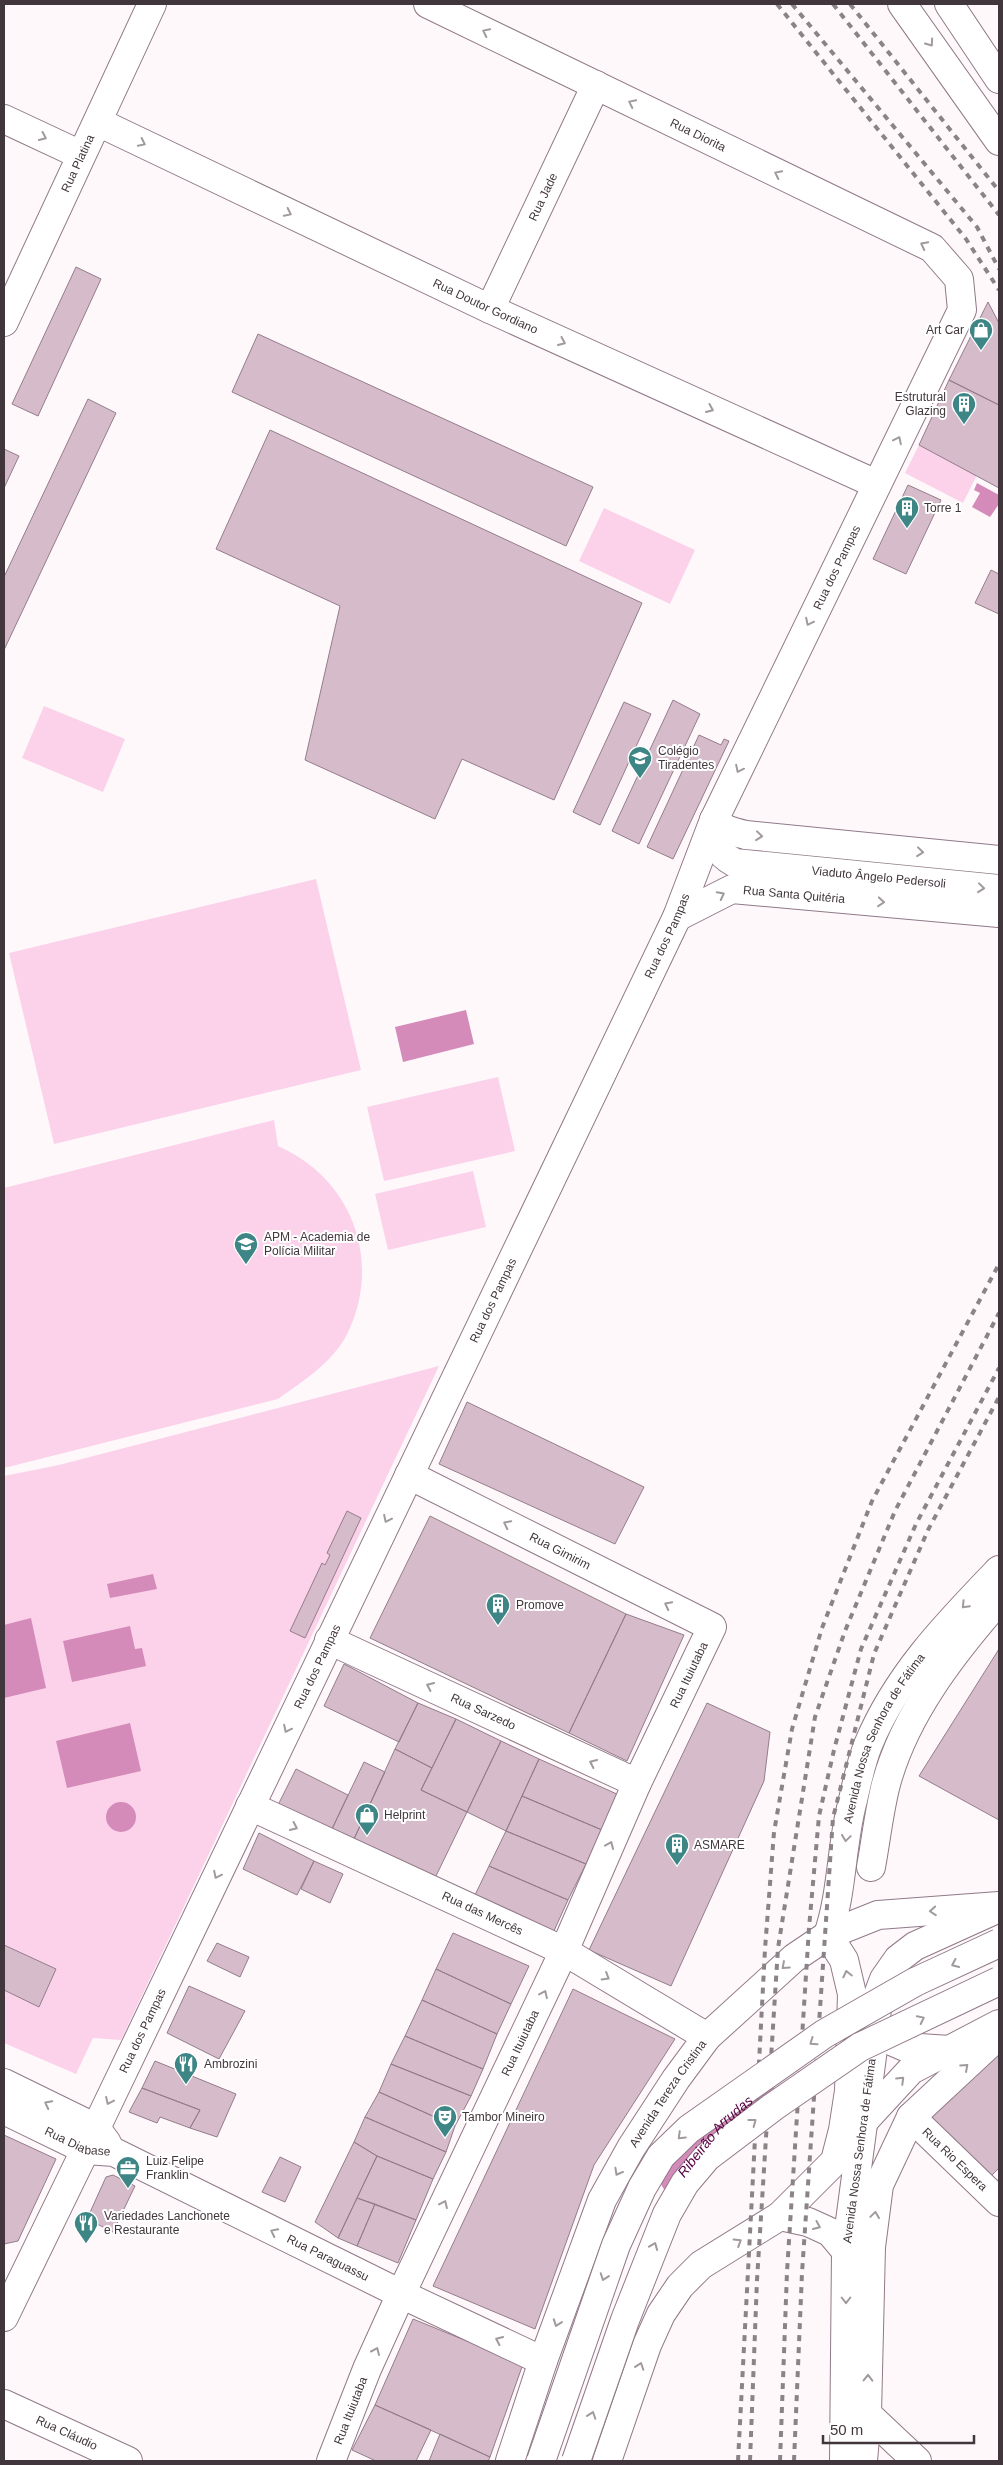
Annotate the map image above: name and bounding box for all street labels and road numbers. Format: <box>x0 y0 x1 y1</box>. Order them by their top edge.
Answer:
street label: Rua Diorita <box>668 116 728 155</box>
street label: Rua Platina <box>58 132 97 194</box>
street label: Rua Jade <box>526 170 561 223</box>
street label: Rua Doutor Gordiano <box>431 276 540 337</box>
street label: Rua dos Pampas <box>810 523 863 612</box>
street label: Viaduto Ângelo Pedersoli <box>811 864 947 891</box>
street label: Rua Santa Quitéria <box>742 883 846 906</box>
street label: Rua dos Pampas <box>642 891 692 981</box>
street label: Rua dos Pampas <box>467 1256 519 1345</box>
street label: Rua Gimirim <box>527 1530 593 1572</box>
street label: Rua dos Pampas <box>291 1622 344 1711</box>
street label: Rua Ituiutaba <box>667 1639 711 1710</box>
street label: Avenida Nossa Senhora de Fátima <box>841 1650 928 1824</box>
street label: Rua Sarzedo <box>448 1690 518 1733</box>
street label: Rua das Mercês <box>440 1889 525 1938</box>
street label: Rua dos Pampas <box>116 1986 169 2075</box>
street label: Rua Ituiutaba <box>499 2007 542 2078</box>
street label: Avenida Tereza Cristina <box>626 2037 709 2150</box>
street label: Avenida Nossa Senhora de Fátima <box>840 2057 879 2244</box>
street label: Rua Diabase <box>43 2124 111 2159</box>
street label: Rua Rio Espera <box>919 2125 990 2194</box>
street label: Rua Paraguassu <box>285 2232 371 2284</box>
street label: Rua Ituiutaba <box>331 2375 370 2447</box>
street label: Rua Cláudio <box>34 2413 100 2453</box>

